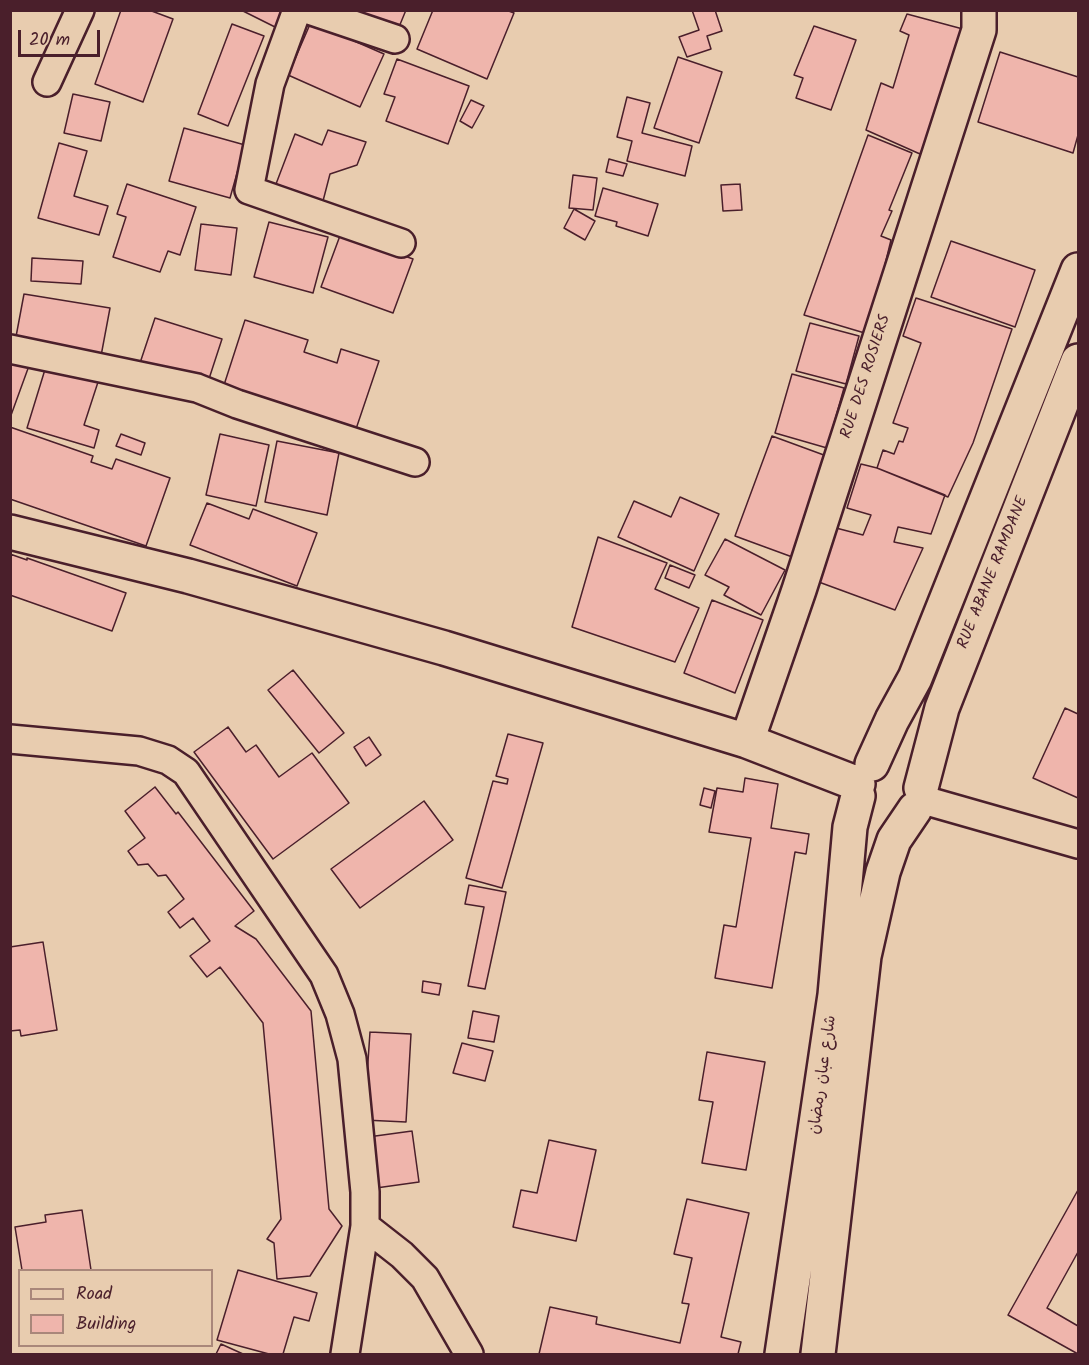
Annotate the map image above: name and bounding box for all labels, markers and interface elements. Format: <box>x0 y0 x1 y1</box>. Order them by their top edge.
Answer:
scale bar <box>21 18 104 56</box>
text: 20 m <box>29 26 70 55</box>
street label: RUE DES ROSIERS <box>838 313 896 441</box>
street label: RUE ABANE RAMDANE <box>955 494 1033 652</box>
street label: شارع عبان رمضان <box>806 1014 842 1136</box>
legend <box>18 1269 213 1347</box>
text: Road <box>76 1280 112 1309</box>
text: Building <box>76 1310 136 1339</box>

